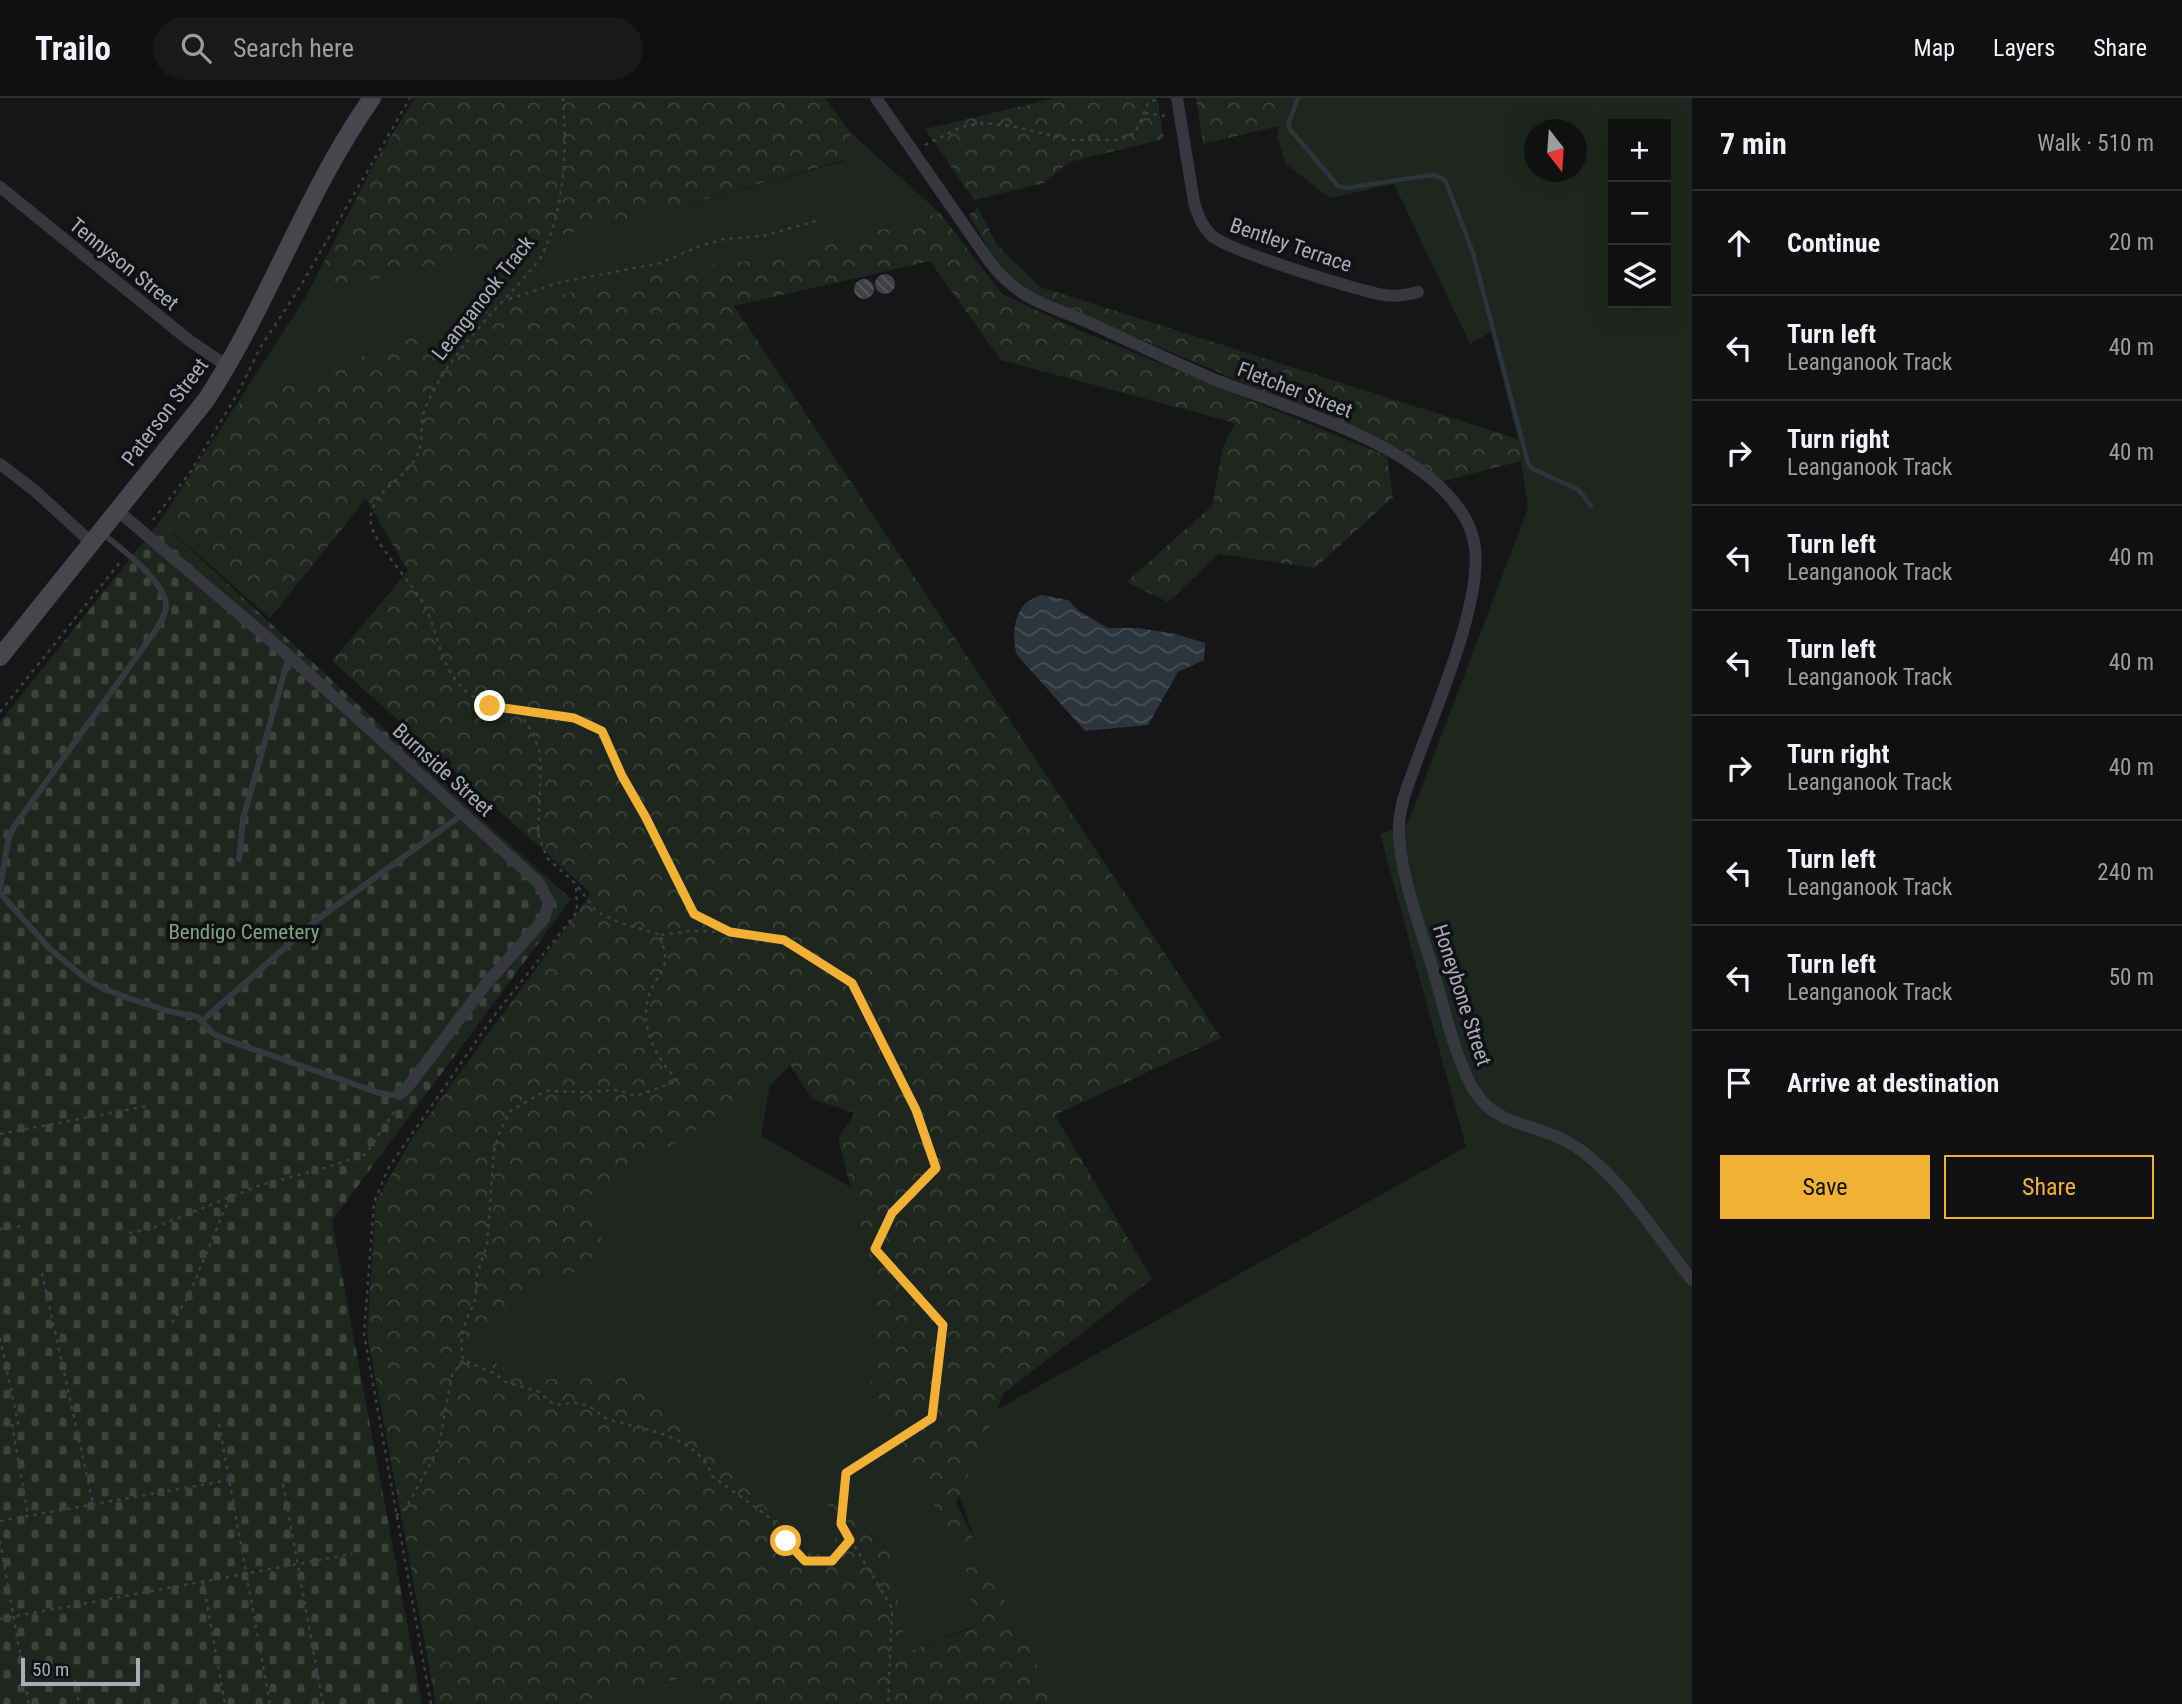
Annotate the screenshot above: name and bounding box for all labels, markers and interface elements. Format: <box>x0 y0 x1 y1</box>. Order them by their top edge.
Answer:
search box <box>153 17 643 80</box>
text: Trailo <box>35 29 111 68</box>
icon: search <box>177 29 215 67</box>
text: Search here <box>233 33 354 63</box>
text: Map <box>1914 34 1955 62</box>
text: Layers <box>1993 34 2055 62</box>
text: Share <box>2093 34 2147 62</box>
north arrow <box>1524 119 1587 182</box>
map controls <box>1608 119 1671 308</box>
button: + <box>1608 119 1671 182</box>
text: 7 min <box>1720 126 1787 161</box>
text: Walk · 510 m <box>2037 130 2154 157</box>
button: − <box>1608 182 1671 245</box>
street label: Tennyson Street <box>65 213 183 315</box>
street label: Bentley Terrace <box>1227 213 1355 277</box>
icon: ahead <box>1720 224 1758 262</box>
text: Continue <box>1787 228 1880 258</box>
text: 20 m <box>2109 229 2154 256</box>
street label: Leanganook Track <box>427 231 539 365</box>
button: layers <box>1608 245 1671 308</box>
text: Turn left <box>1787 319 1876 349</box>
icon: left <box>1720 329 1758 367</box>
text: 40 m <box>2109 334 2154 361</box>
text: Leanganook Track <box>1787 349 1952 376</box>
street label: Paterson Street <box>117 354 213 470</box>
street label: Fletcher Street <box>1234 357 1356 423</box>
text: Turn right <box>1787 424 1889 454</box>
icon: right <box>1720 434 1758 472</box>
text: 40 m <box>2109 439 2154 466</box>
text: Leanganook Track <box>1787 454 1952 481</box>
text: Turn left <box>1787 529 1876 559</box>
icon: left <box>1720 539 1758 577</box>
text: 40 m <box>2109 544 2154 571</box>
text: Leanganook Track <box>1787 559 1952 586</box>
text: Turn left <box>1787 634 1876 664</box>
icon: left <box>1720 644 1758 682</box>
text: 40 m <box>2109 649 2154 676</box>
text: Leanganook Track <box>1787 664 1952 691</box>
route end <box>474 690 505 721</box>
street label: Burnside Street <box>388 719 498 821</box>
text: Turn right <box>1787 739 1889 769</box>
icon: right <box>1720 749 1758 787</box>
text: 40 m <box>2109 754 2154 781</box>
text: Leanganook Track <box>1787 769 1952 796</box>
text: Turn left <box>1787 844 1876 874</box>
icon: left <box>1720 854 1758 892</box>
text: 240 m <box>2097 859 2154 886</box>
text: Leanganook Track <box>1787 874 1952 901</box>
park label: Bendigo Cemetery <box>168 920 320 944</box>
street label: Honeybone Street <box>1428 921 1496 1069</box>
text: Turn left <box>1787 949 1876 979</box>
icon: left <box>1720 959 1758 997</box>
text: 50 m <box>2109 964 2154 991</box>
text: Leanganook Track <box>1787 979 1952 1006</box>
icon: arrive <box>1720 1064 1758 1102</box>
text: Arrive at destination <box>1787 1068 1999 1098</box>
button: Save <box>1720 1155 1930 1219</box>
button: Share <box>1944 1155 2154 1219</box>
route start <box>770 1525 801 1556</box>
scale bar <box>21 1655 140 1687</box>
text: 50 m <box>32 1658 69 1681</box>

